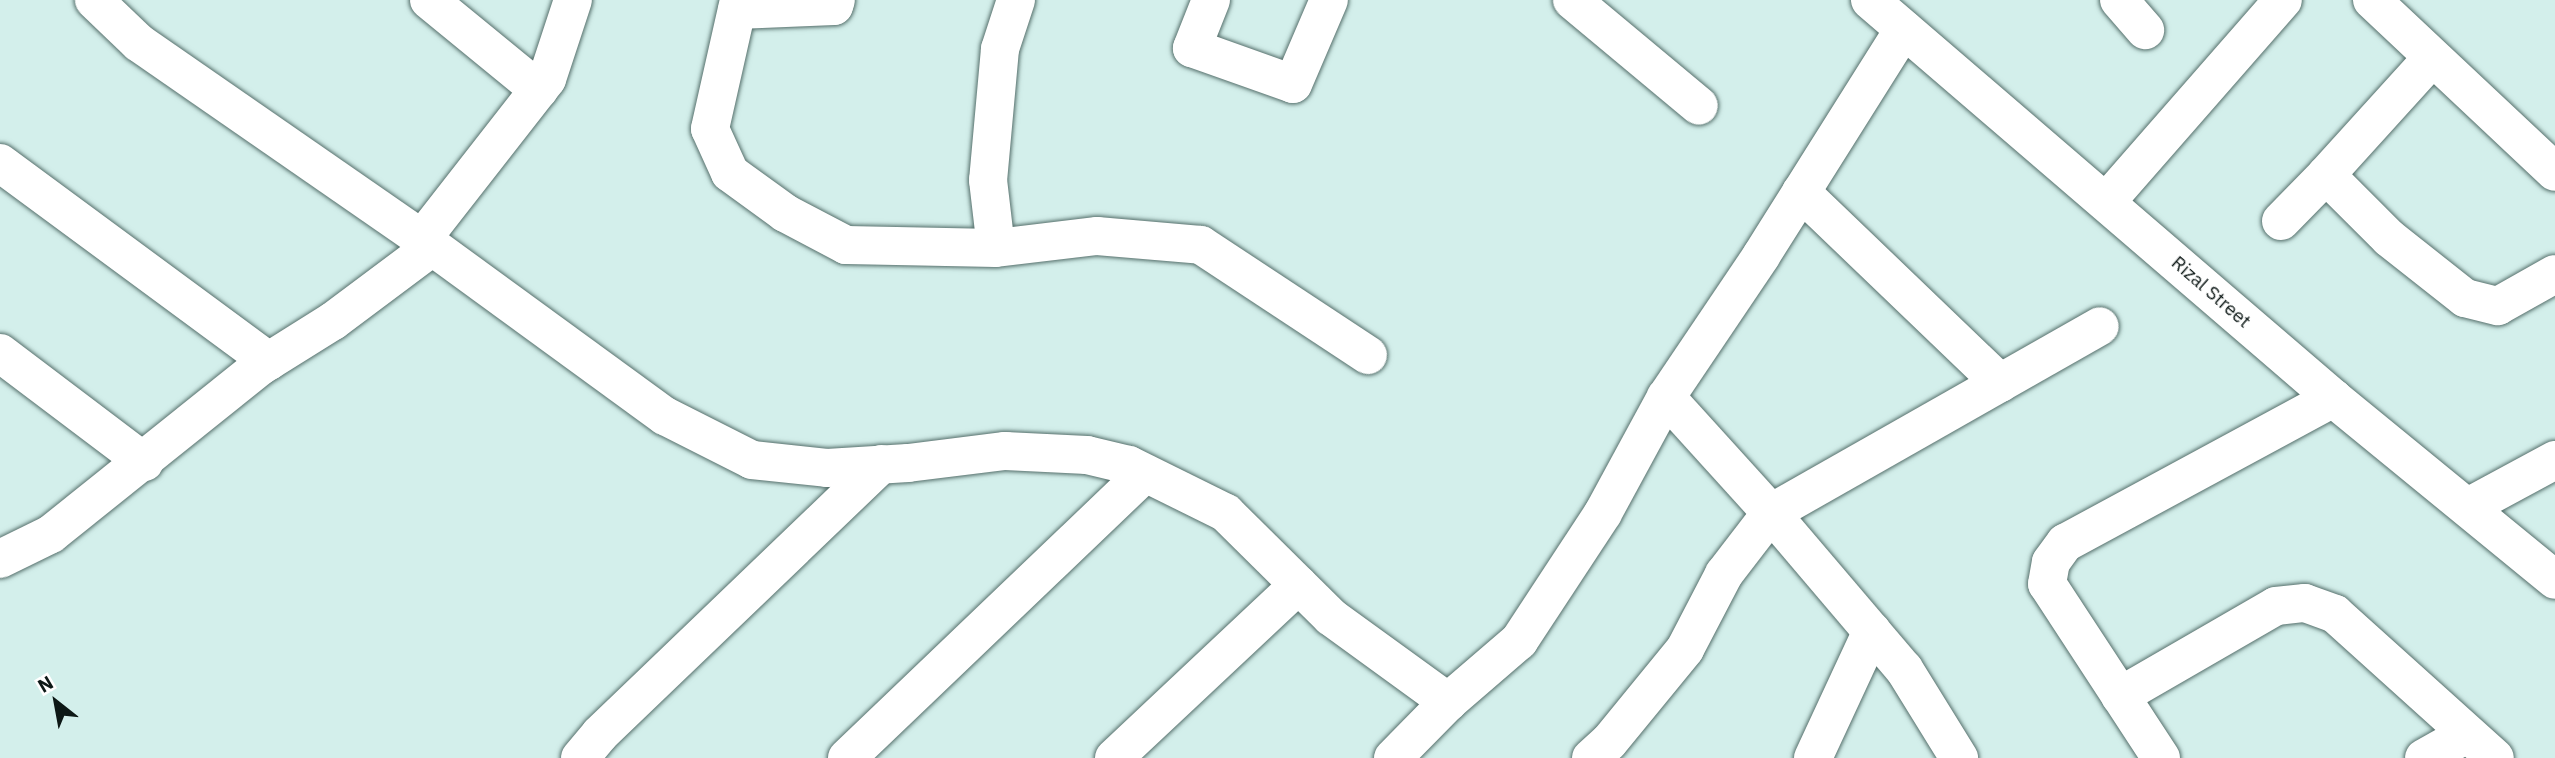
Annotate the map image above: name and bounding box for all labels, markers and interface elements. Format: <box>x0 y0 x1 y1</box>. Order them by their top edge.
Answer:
street label: Rizal Street <box>2167 251 2255 333</box>
north arrow <box>21 667 91 737</box>
text: N <box>33 670 57 698</box>

